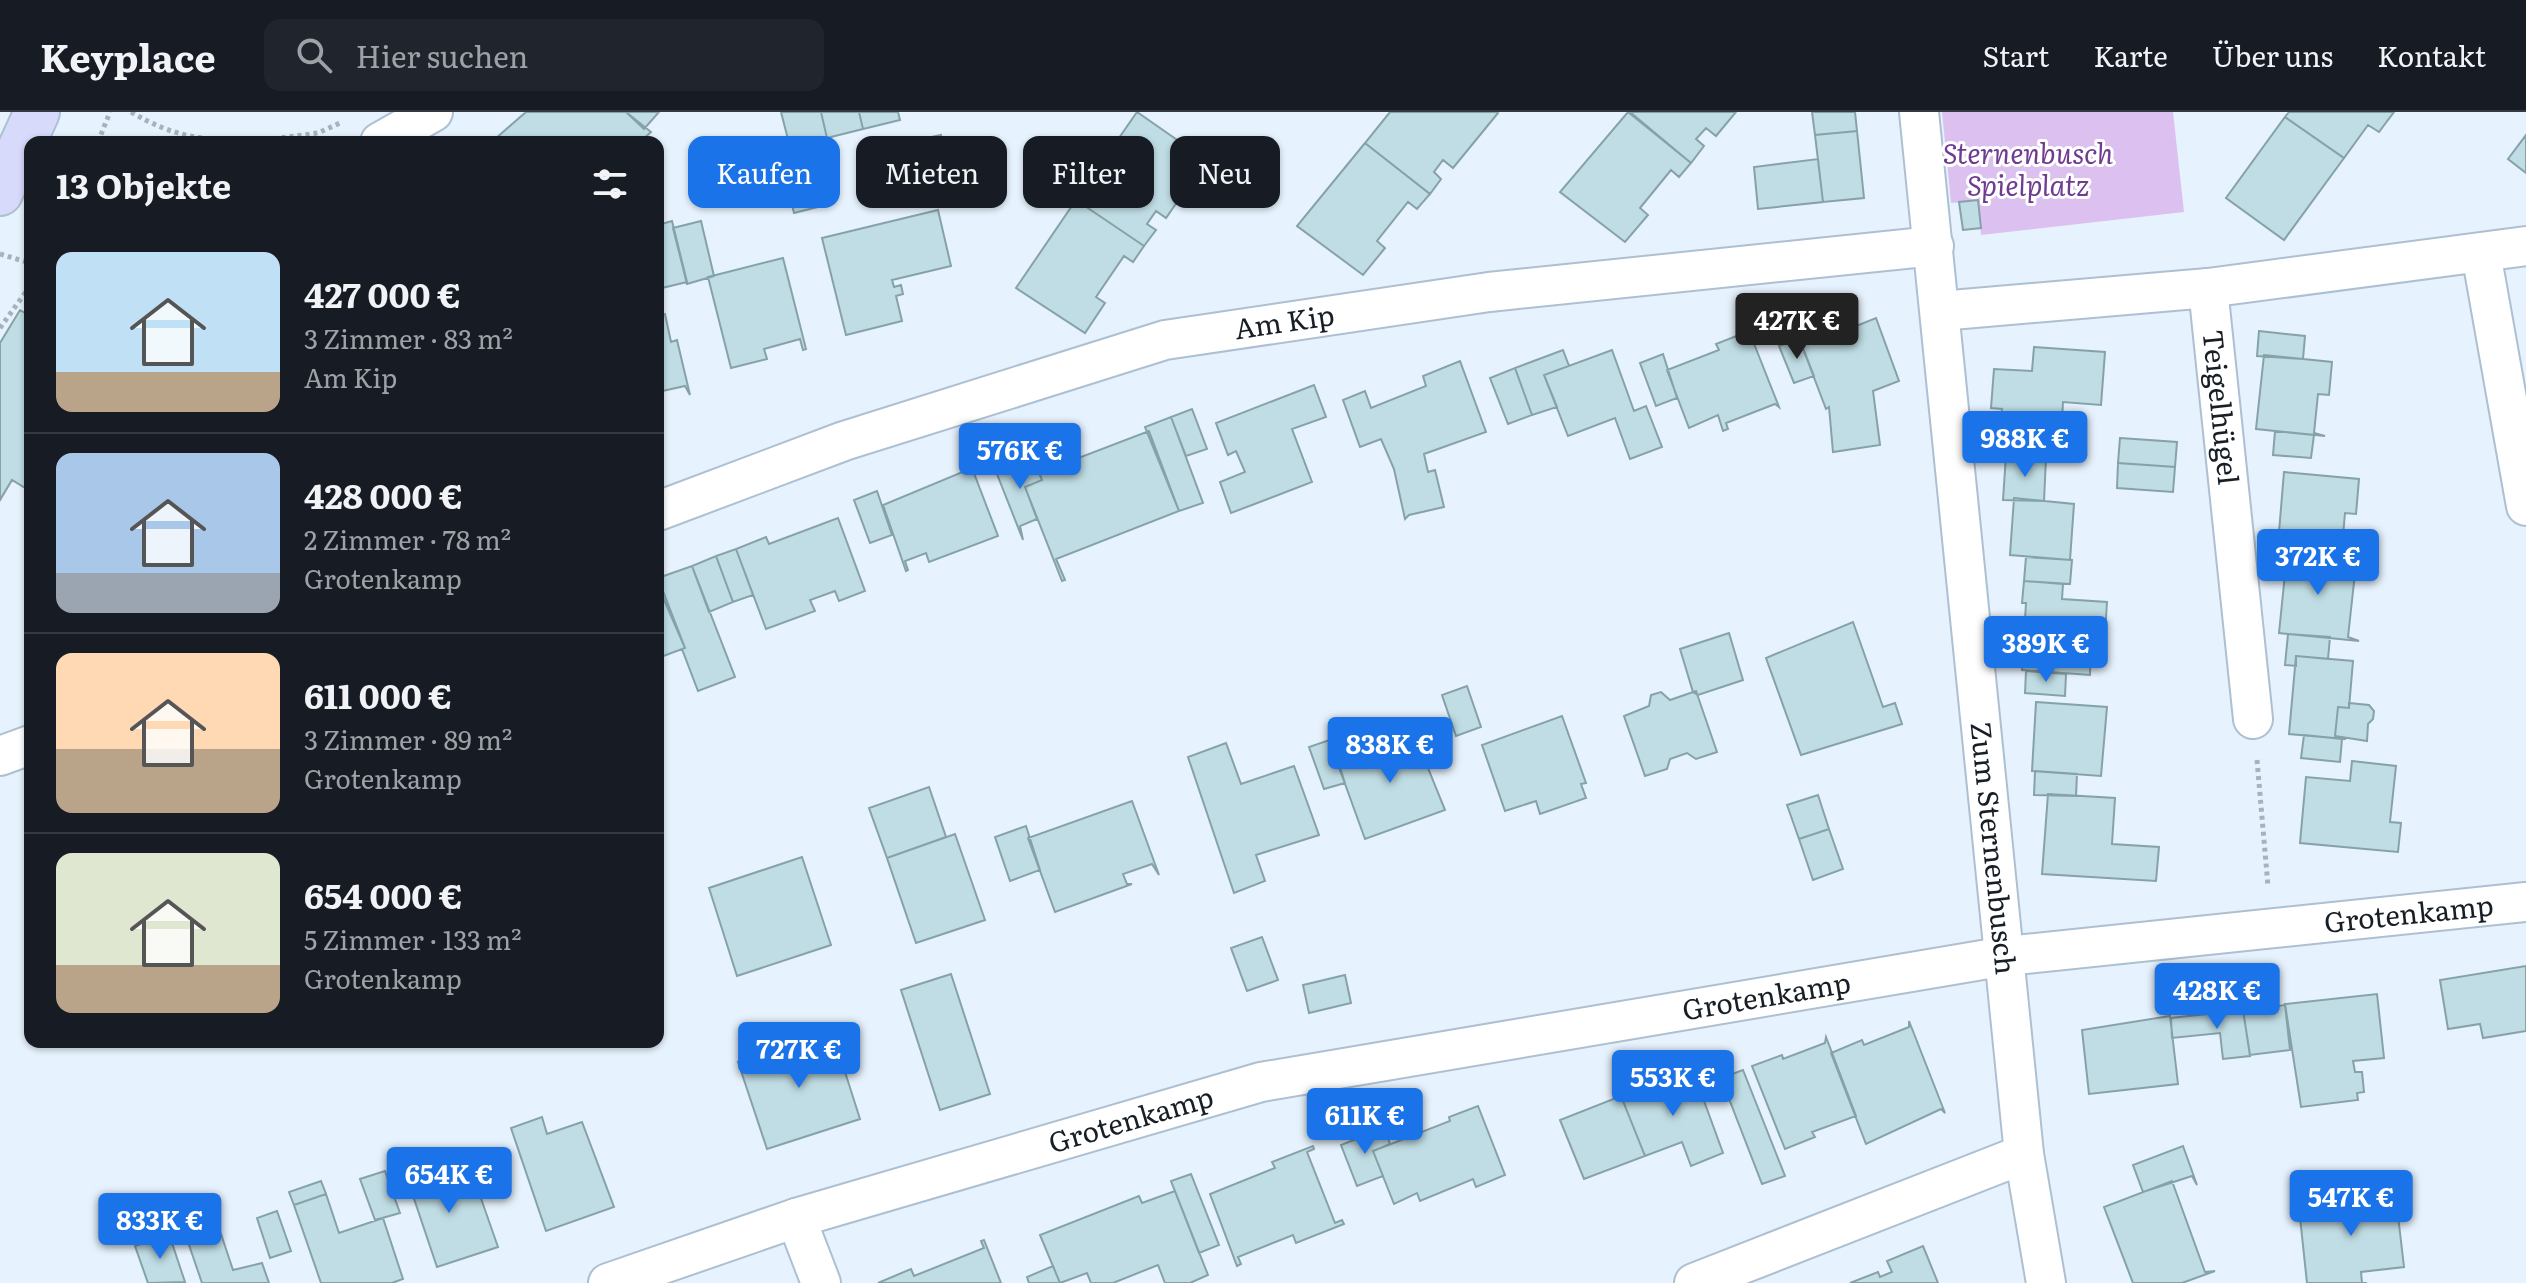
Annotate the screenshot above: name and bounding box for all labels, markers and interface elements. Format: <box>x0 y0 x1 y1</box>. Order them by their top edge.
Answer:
search box <box>264 19 824 91</box>
text: Keyplace <box>40 27 216 84</box>
icon: search <box>292 33 336 77</box>
text: Hier suchen <box>356 33 528 77</box>
text: Start <box>1983 34 2049 76</box>
text: Karte <box>2093 34 2168 76</box>
text: Über uns <box>2212 34 2333 76</box>
text: Kontakt <box>2377 34 2486 76</box>
park label: Sternenbusch Spielplatz <box>1943 131 2114 205</box>
chip: Kaufen <box>688 136 840 208</box>
chip: Mieten <box>856 136 1007 208</box>
chip: Filter <box>1023 136 1154 208</box>
chip: Neu <box>1170 136 1280 208</box>
text: 13 Objekte <box>56 159 231 209</box>
icon: filters <box>588 162 632 206</box>
text: 427 000 € <box>304 268 461 318</box>
icon: home <box>120 284 216 380</box>
street label: Am Kip <box>1231 292 1337 348</box>
pin: 427K € <box>1732 293 1862 361</box>
text: 427K € <box>1753 299 1841 338</box>
text: 3 Zimmer · 83 m² <box>304 318 513 357</box>
street label: Teigelhügel <box>2193 328 2251 487</box>
text: Am Kip <box>304 357 397 396</box>
pin: 988K € <box>1960 411 2090 479</box>
text: 988K € <box>1980 417 2070 456</box>
pin: 576K € <box>955 423 1085 491</box>
text: 576K € <box>977 429 1063 468</box>
text: 428 000 € <box>304 469 463 519</box>
icon: home <box>120 485 216 581</box>
text: 2 Zimmer · 78 m² <box>304 519 511 558</box>
pin: 372K € <box>2253 529 2383 597</box>
text: 372K € <box>2275 535 2361 574</box>
text: Grotenkamp <box>304 558 462 597</box>
pin: 389K € <box>1981 616 2111 684</box>
text: 389K € <box>2002 622 2090 661</box>
text: 611 000 € <box>304 669 452 719</box>
icon: home <box>120 685 216 781</box>
pin: 838K € <box>1325 717 1455 785</box>
text: 3 Zimmer · 89 m² <box>304 719 512 758</box>
street label: Zum Sternenbusch <box>1962 720 2029 976</box>
text: 838K € <box>1346 723 1434 762</box>
text: Grotenkamp <box>304 758 462 797</box>
text: 654 000 € <box>304 869 463 919</box>
street label: Grotenkamp <box>2322 883 2495 942</box>
icon: home <box>120 885 216 981</box>
text: 5 Zimmer · 133 m² <box>304 919 522 958</box>
text: Grotenkamp <box>304 958 462 997</box>
street label: Grotenkamp <box>1679 960 1853 1029</box>
pin: 428K € <box>2152 963 2282 1031</box>
text: 428K € <box>2173 969 2261 1008</box>
pin: 727K € <box>734 1022 864 1090</box>
text: 727K € <box>756 1028 842 1067</box>
pin: 553K € <box>1608 1050 1738 1118</box>
text: 553K € <box>1630 1056 1716 1095</box>
street label: Grotenkamp <box>1043 1074 1218 1162</box>
pin: 611K € <box>1300 1088 1430 1156</box>
text: 611K € <box>1325 1094 1405 1133</box>
pin: 654K € <box>384 1147 514 1215</box>
text: 654K € <box>405 1153 493 1192</box>
pin: 547K € <box>2286 1170 2416 1238</box>
text: 547K € <box>2308 1176 2394 1215</box>
pin: 833K € <box>95 1193 225 1261</box>
text: 833K € <box>116 1199 204 1238</box>

